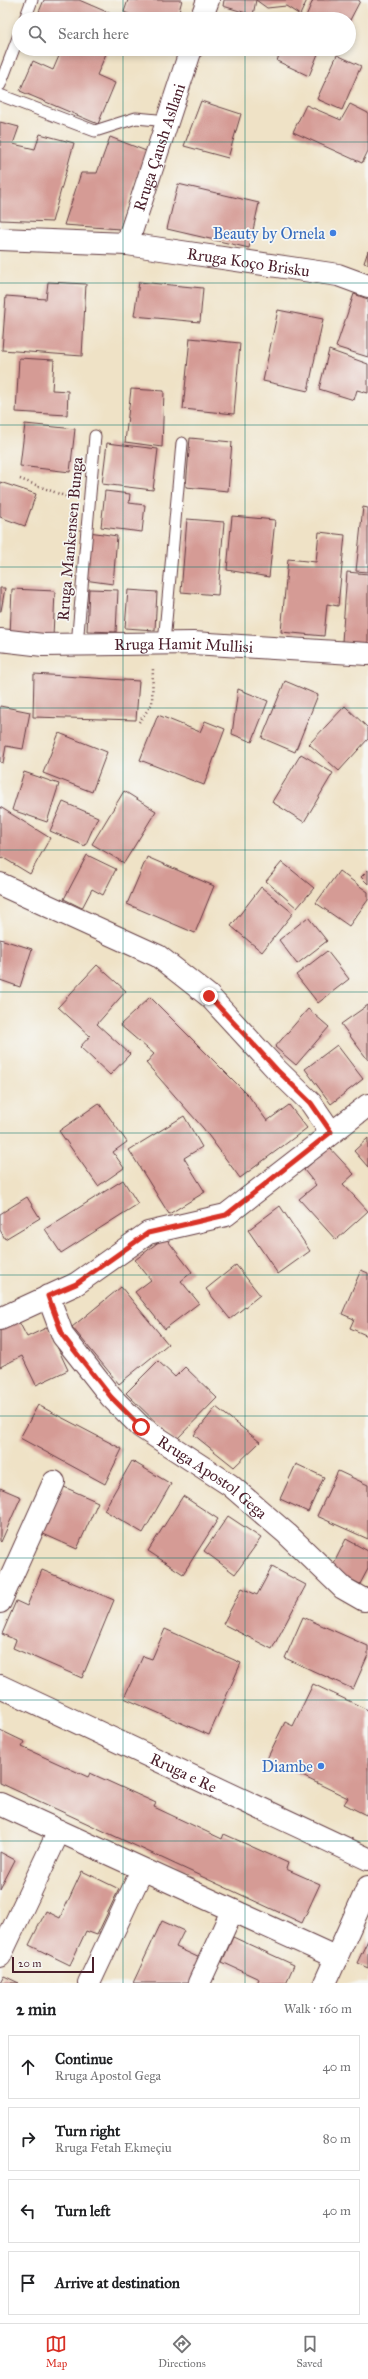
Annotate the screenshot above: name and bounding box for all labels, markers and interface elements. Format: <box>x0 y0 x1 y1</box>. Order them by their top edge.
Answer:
search box <box>12 12 356 56</box>
icon: search <box>26 23 48 45</box>
text: Search here <box>58 25 129 43</box>
street label: Rruga Çaush Asllani <box>129 80 189 213</box>
place label: Beauty by Ornela <box>213 224 325 243</box>
marker: Beauty by Ornela <box>328 228 338 238</box>
street label: Rruga Koço Brisku <box>186 243 312 280</box>
street label: Rruga Mankensen Bunga <box>53 456 88 622</box>
street label: Rruga Hamit Mullisi <box>114 633 254 656</box>
route end <box>200 987 218 1005</box>
route start <box>132 1418 150 1436</box>
street label: Rruga Apostol Gega <box>154 1431 271 1523</box>
street label: Rruga e Re <box>147 1749 220 1796</box>
place label: Diambe <box>261 1757 313 1776</box>
marker: Diambe <box>316 1761 326 1771</box>
scale bar <box>12 1955 94 1974</box>
text: 20 m <box>18 1957 41 1970</box>
text: 2 min <box>16 1999 56 2020</box>
text: Walk · 160 m <box>284 2001 352 2017</box>
text: Continue <box>55 2050 113 2068</box>
icon: ahead <box>17 2056 39 2078</box>
text: 40 m <box>322 2059 351 2075</box>
text: Rruga Apostol Gega <box>55 2068 161 2084</box>
text: Turn right <box>55 2122 120 2140</box>
icon: right <box>17 2128 39 2150</box>
text: 80 m <box>323 2131 351 2147</box>
text: Rruga Fetah Ekmeçiu <box>55 2140 172 2156</box>
icon: left <box>17 2200 39 2222</box>
text: Turn left <box>55 2202 111 2220</box>
text: 40 m <box>322 2203 351 2219</box>
icon: arrive <box>17 2272 39 2294</box>
text: Arrive at destination <box>55 2274 180 2292</box>
tab: Map <box>45 2333 67 2370</box>
tab: Directions <box>158 2333 206 2370</box>
tab: Saved <box>296 2333 323 2370</box>

